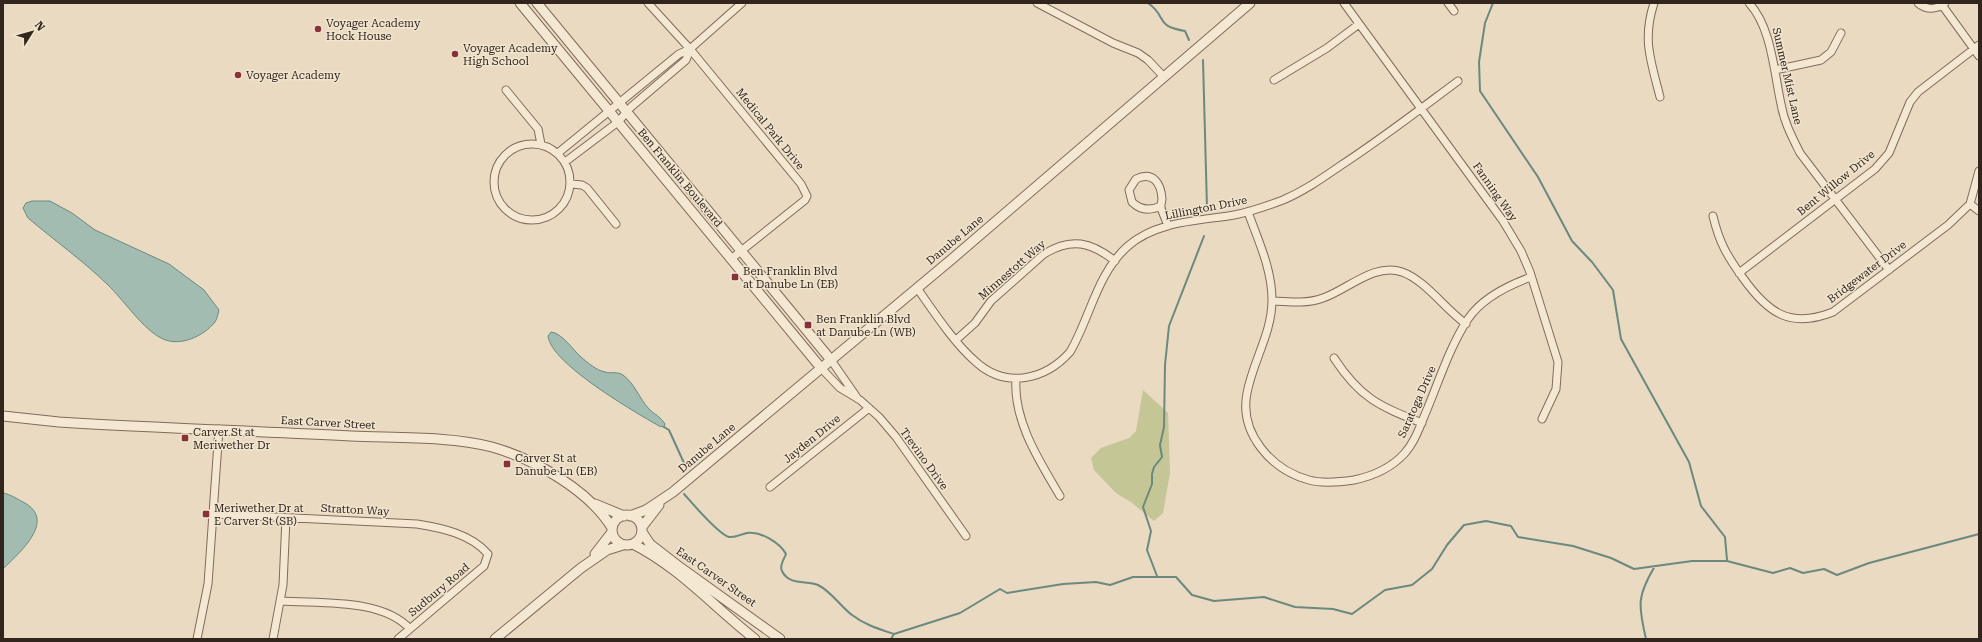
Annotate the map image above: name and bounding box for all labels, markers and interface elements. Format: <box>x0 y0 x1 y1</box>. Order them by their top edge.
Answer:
north arrow <box>12 12 52 52</box>
place label: Voyager Academy Hock House <box>326 17 421 43</box>
text: N <box>32 19 48 34</box>
marker: Voyager Academy Hock House <box>313 24 323 34</box>
street label: Summer Mist Lane <box>1769 26 1805 126</box>
place label: Voyager Academy High School <box>463 42 558 68</box>
marker: Voyager Academy High School <box>450 49 460 59</box>
place label: Voyager Academy <box>246 69 341 82</box>
marker: Voyager Academy <box>233 70 243 80</box>
street label: Medical Park Drive <box>733 86 807 172</box>
street label: Ben Franklin Boulevard <box>635 126 725 230</box>
street label: Bent Willow Drive <box>1795 148 1877 218</box>
street label: Fanning Way <box>1470 160 1520 224</box>
street label: Lillington Drive <box>1164 194 1248 222</box>
street label: Danube Lane <box>924 212 986 268</box>
street label: Minnestott Way <box>976 237 1048 303</box>
street label: Bridgewater Drive <box>1825 238 1909 306</box>
place label: Ben Franklin Blvd at Danube Ln (EB) <box>743 265 839 291</box>
marker: Ben Franklin Blvd at Danube Ln (EB) <box>730 272 740 282</box>
place label: Ben Franklin Blvd at Danube Ln (WB) <box>816 313 916 339</box>
marker: Ben Franklin Blvd at Danube Ln (WB) <box>803 320 813 330</box>
street label: Saratoga Drive <box>1395 364 1439 440</box>
street label: Jayden Drive <box>781 412 843 466</box>
street label: East Carver Street <box>280 414 376 432</box>
street label: Danube Lane <box>676 420 738 476</box>
place label: Carver St at Meriwether Dr <box>193 426 270 452</box>
street label: Trevino Drive <box>897 426 951 492</box>
marker: Carver St at Meriwether Dr <box>180 433 190 443</box>
place label: Carver St at Danube Ln (EB) <box>515 452 598 478</box>
marker: Carver St at Danube Ln (EB) <box>502 459 512 469</box>
place label: Meriwether Dr at E Carver St (SB) <box>214 502 304 528</box>
street label: Stratton Way <box>320 502 390 518</box>
marker: Meriwether Dr at E Carver St (SB) <box>201 509 211 519</box>
street label: East Carver Street <box>673 544 759 610</box>
street label: Sudbury Road <box>406 561 472 619</box>

